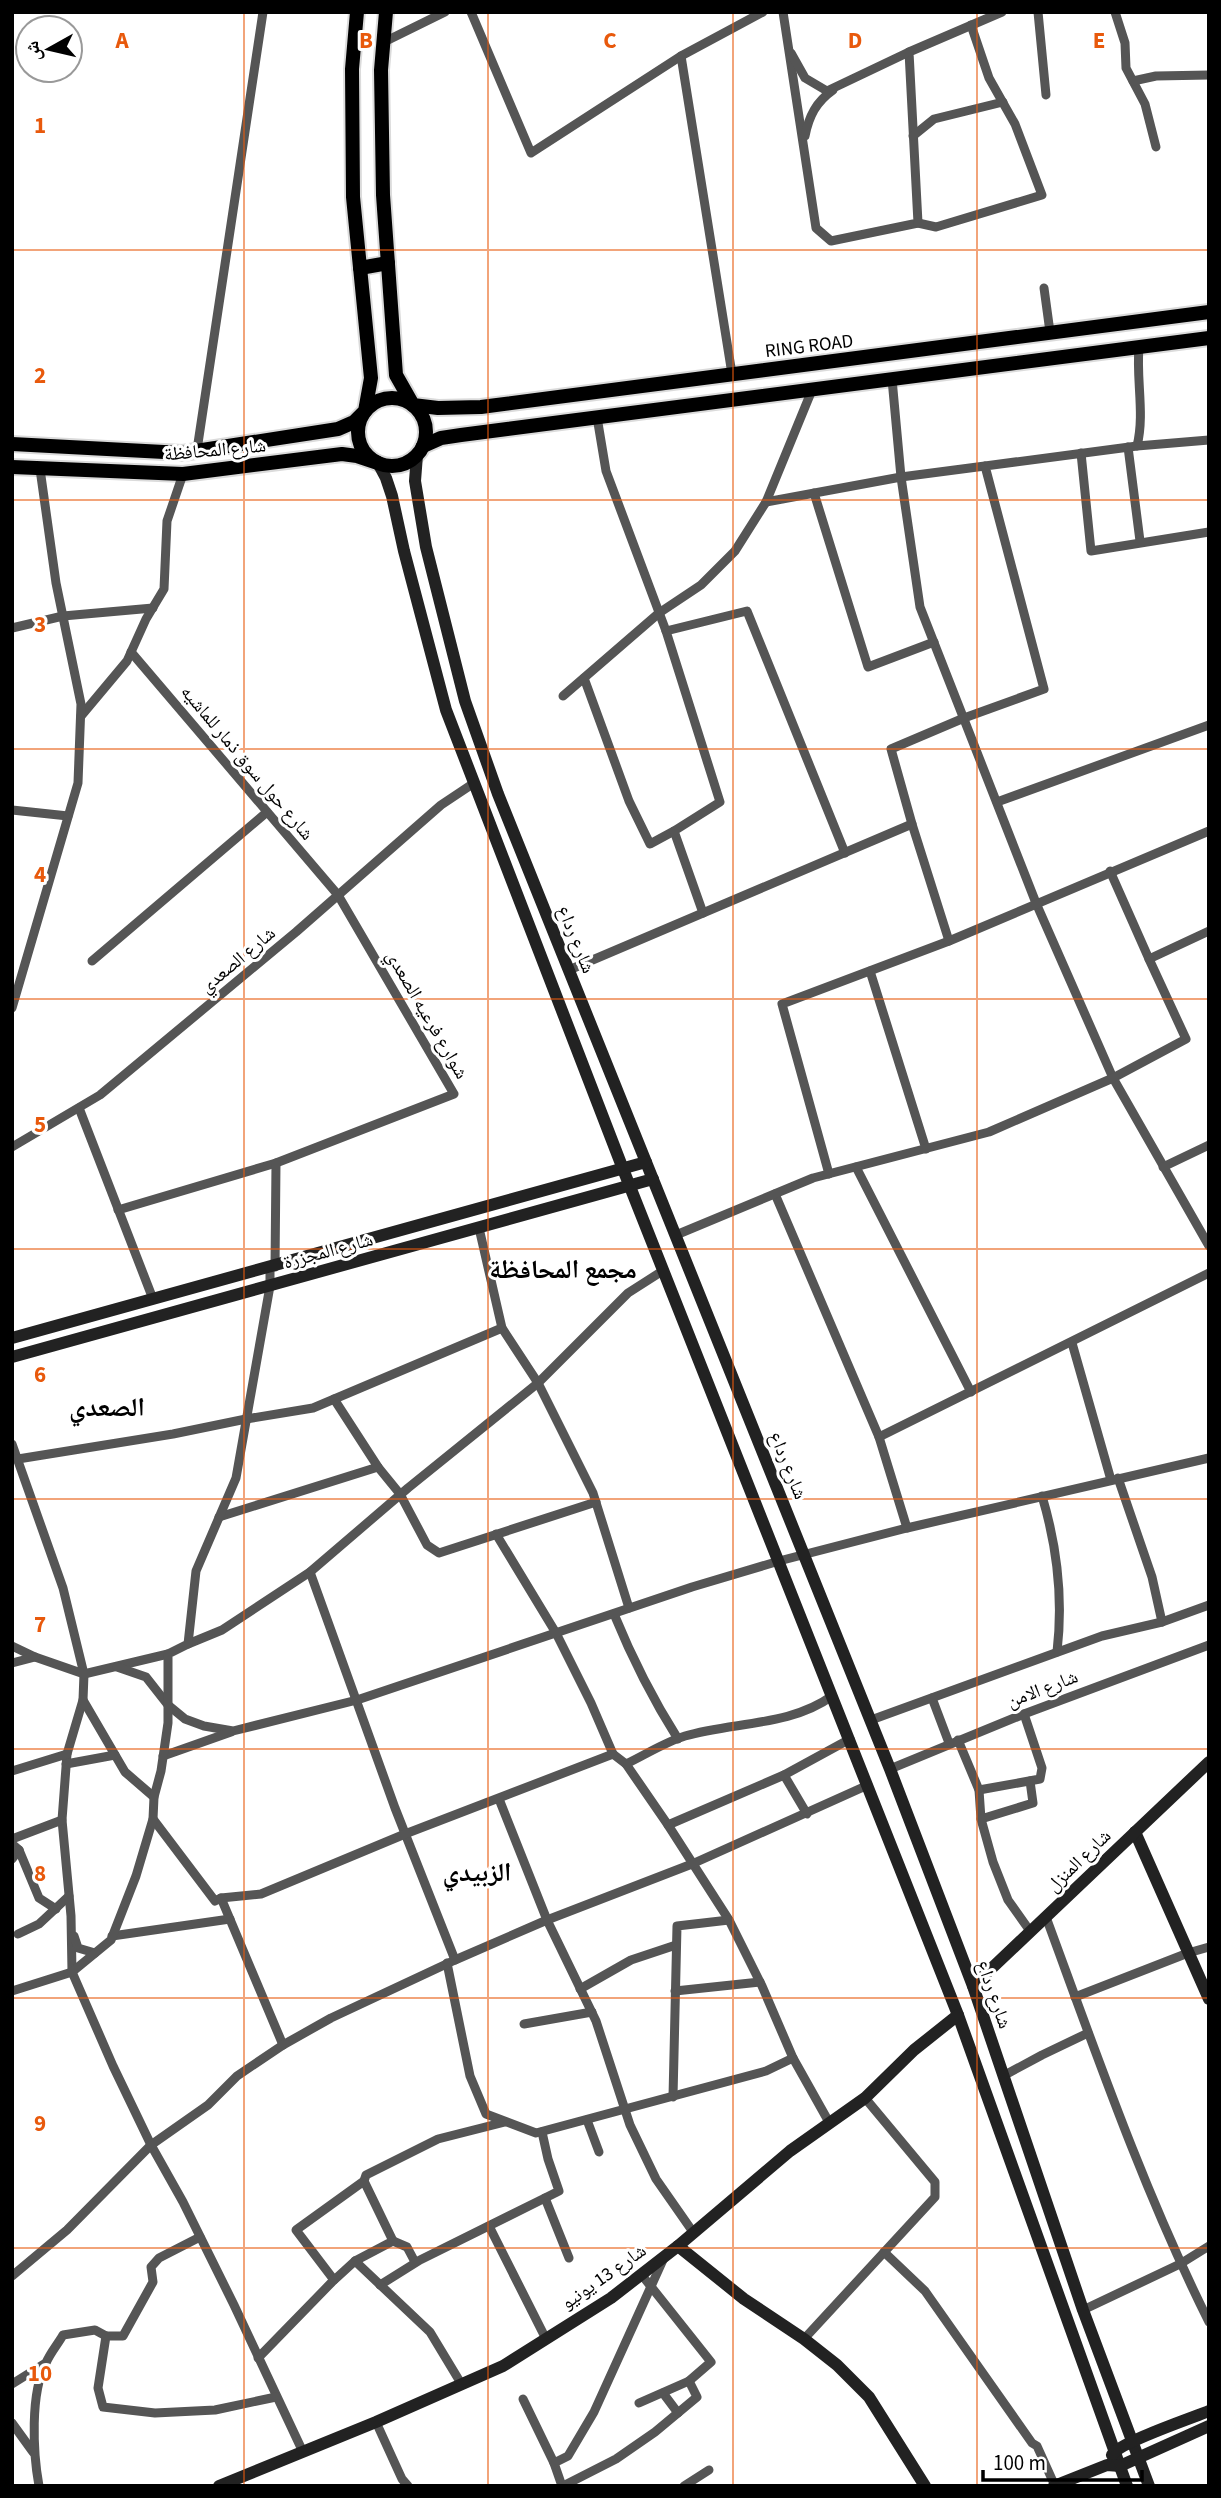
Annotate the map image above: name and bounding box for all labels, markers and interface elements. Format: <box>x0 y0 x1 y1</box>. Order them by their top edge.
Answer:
north arrow <box>14 14 84 84</box>
text: A <box>114 24 129 57</box>
text: B <box>359 24 373 57</box>
text: C <box>603 24 617 57</box>
text: D <box>848 24 862 57</box>
text: E <box>1093 24 1105 57</box>
text: ش <box>19 39 48 63</box>
text: 1 <box>34 109 46 142</box>
street label: RING ROAD <box>763 328 855 365</box>
text: 2 <box>34 359 46 392</box>
street label: شارع المحافظة <box>163 433 267 468</box>
text: 3 <box>34 608 46 641</box>
street label: شارع حول سوق ذمار للماشيه <box>174 680 320 846</box>
text: 4 <box>34 858 46 891</box>
street label: شارع رداع <box>550 902 601 978</box>
street label: شارع الصعدي <box>194 920 282 1001</box>
street label: شوارع فرعيه الصعدي <box>378 945 475 1085</box>
text: 5 <box>34 1108 46 1141</box>
street label: شارع المجزرة <box>281 1227 376 1276</box>
district label: مجمع المحافظة <box>489 1251 637 1288</box>
text: 6 <box>34 1358 46 1391</box>
district label: الصعدي <box>69 1389 145 1427</box>
street label: شارع رداع <box>762 1428 813 1504</box>
text: 7 <box>34 1608 46 1641</box>
street label: شارع الامن <box>1003 1664 1082 1715</box>
street label: شارع المنزل <box>1041 1823 1118 1899</box>
district label: الزبيدي <box>443 1854 511 1892</box>
text: 8 <box>34 1857 46 1890</box>
street label: شارع رداع <box>969 1956 1018 2033</box>
text: 9 <box>34 2107 46 2140</box>
street label: شارع 13 يونيو <box>556 2238 652 2317</box>
text: 10 <box>28 2357 52 2390</box>
scale bar <box>983 2438 1142 2482</box>
text: 100 m <box>993 2448 1046 2478</box>

